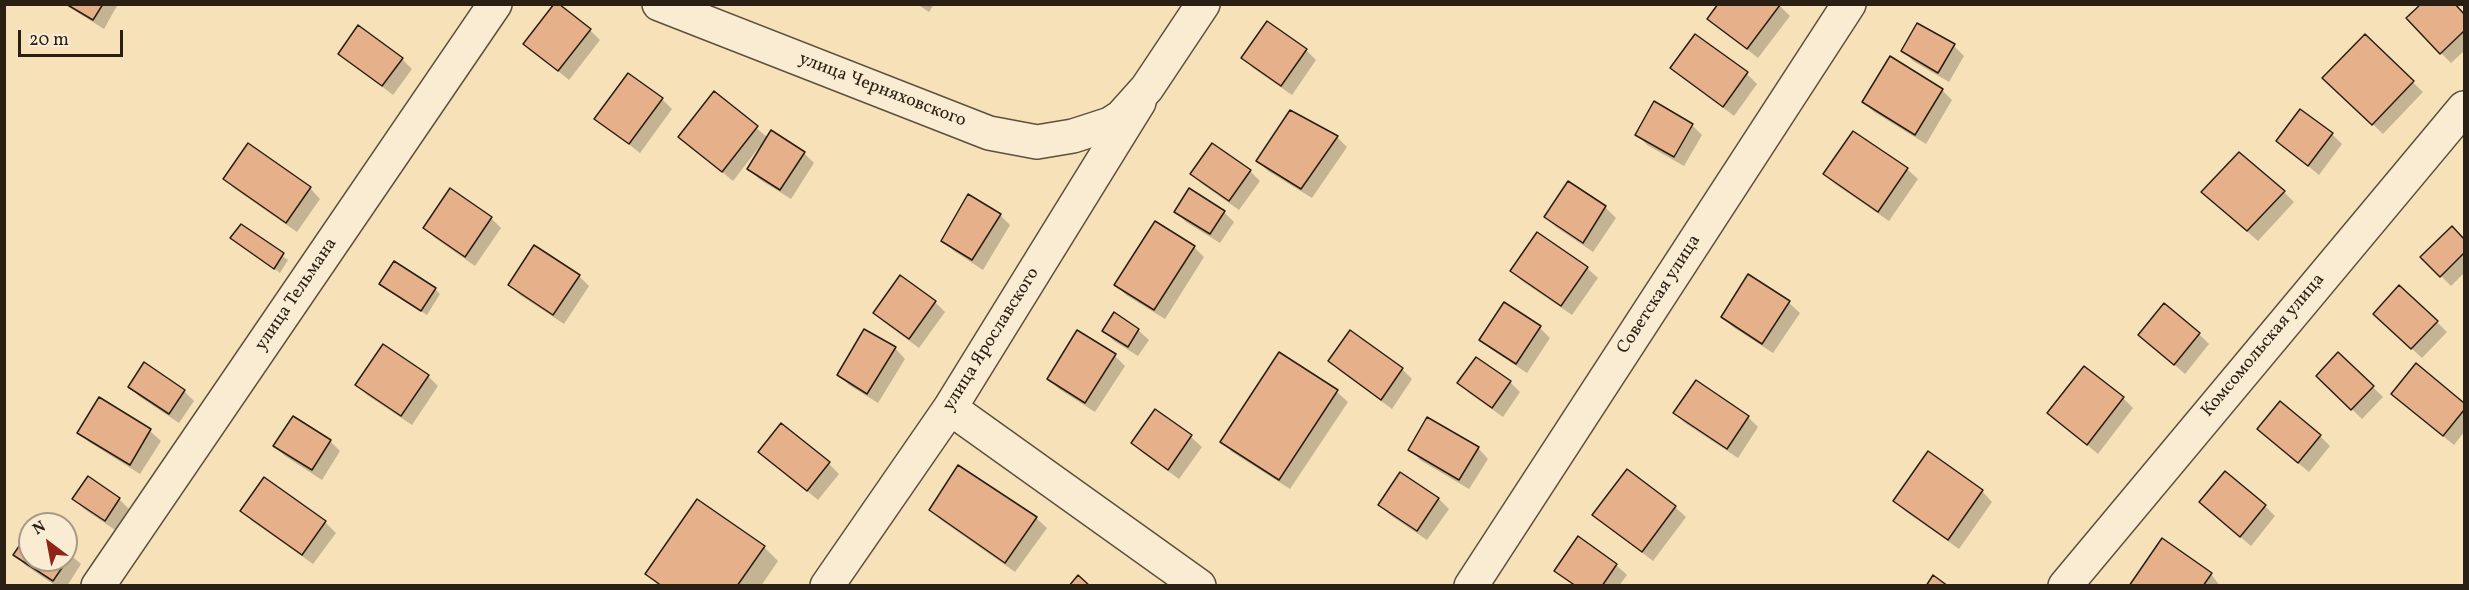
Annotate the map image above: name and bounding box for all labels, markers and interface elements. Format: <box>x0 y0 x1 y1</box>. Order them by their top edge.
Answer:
scale bar <box>21 18 126 56</box>
text: 20 m <box>29 28 69 53</box>
street label: улица Черняховского <box>795 49 969 133</box>
street label: Советская улица <box>1613 231 1707 359</box>
street label: улица Тельмана <box>251 234 343 356</box>
street label: улица Ярославского <box>939 264 1045 416</box>
street label: Комсомольская улица <box>2198 270 2330 422</box>
north arrow <box>18 512 78 572</box>
text: N <box>29 516 50 541</box>

